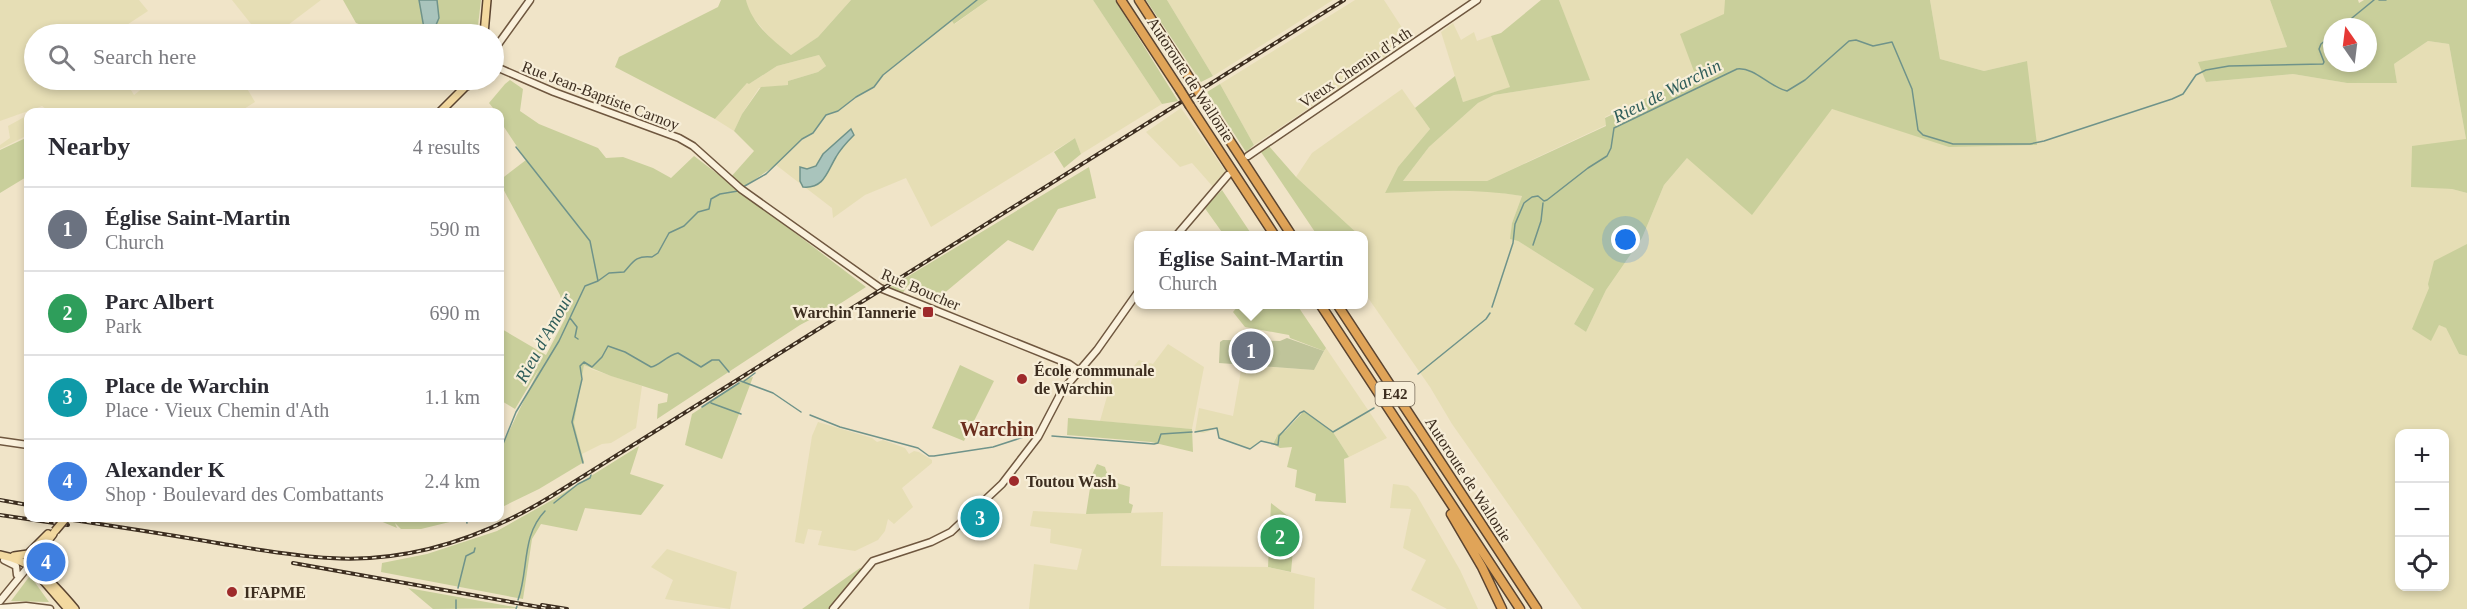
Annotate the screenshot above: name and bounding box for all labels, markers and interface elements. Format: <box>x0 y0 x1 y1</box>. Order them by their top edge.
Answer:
street label: Autoroute de Wallonie <box>1144 14 1237 145</box>
north arrow <box>2323 18 2377 72</box>
search box <box>24 24 504 90</box>
street label: Vieux Chemin d'Ath <box>1296 24 1415 111</box>
icon: search <box>45 41 78 74</box>
text: Search here <box>93 44 196 69</box>
water label: Rieu de Warchin <box>1609 55 1724 127</box>
street label: Rue Jean-Baptiste Carnoy <box>519 58 682 134</box>
text: Nearby <box>48 132 130 161</box>
text: 4 results <box>413 136 480 158</box>
text: Église Saint-Martin <box>105 205 290 230</box>
text: 1 <box>63 218 73 240</box>
text: 590 m <box>429 218 480 240</box>
your location <box>1611 225 1640 254</box>
text: Church <box>105 231 164 253</box>
popup <box>1134 231 1368 309</box>
text: Église Saint-Martin <box>1158 246 1344 271</box>
street label: Rue Boucher <box>879 265 963 314</box>
text: Church <box>1158 272 1217 294</box>
text: Parc Albert <box>105 289 214 314</box>
water label: Rieu d'Amour <box>511 289 577 387</box>
text: 2 <box>63 302 73 324</box>
text: 690 m <box>429 302 480 324</box>
place label: Warchin Tannerie <box>792 304 916 321</box>
marker: Warchin Tannerie <box>921 305 935 319</box>
text: Park <box>105 315 142 337</box>
pin: 1 <box>1232 328 1270 374</box>
place label: École communale de Warchin <box>1034 361 1154 397</box>
marker: École communale de Warchin <box>1015 372 1029 386</box>
text: Place de Warchin <box>105 373 269 398</box>
road number: E42 <box>1376 382 1414 406</box>
text: 3 <box>63 386 73 408</box>
text: 1.1 km <box>424 386 480 408</box>
text: Place · Vieux Chemin d'Ath <box>105 399 329 421</box>
street label: Autoroute de Wallonie <box>1422 414 1515 545</box>
district label: Warchin <box>960 418 1034 440</box>
map controls <box>2395 429 2449 591</box>
button: + <box>2395 429 2449 483</box>
text: Alexander K <box>105 457 225 482</box>
text: 4 <box>63 470 73 492</box>
text: 2.4 km <box>424 470 480 492</box>
place label: Toutou Wash <box>1026 473 1116 490</box>
marker: Toutou Wash <box>1007 474 1021 488</box>
text: Shop · Boulevard des Combattants <box>105 483 384 505</box>
button: − <box>2395 483 2449 537</box>
pin: 3 <box>960 496 1000 540</box>
pin: 2 <box>1260 514 1300 560</box>
button: locate <box>2395 537 2449 591</box>
pin: 4 <box>26 540 66 584</box>
place label: IFAPME <box>244 584 306 601</box>
marker: IFAPME <box>225 585 239 599</box>

